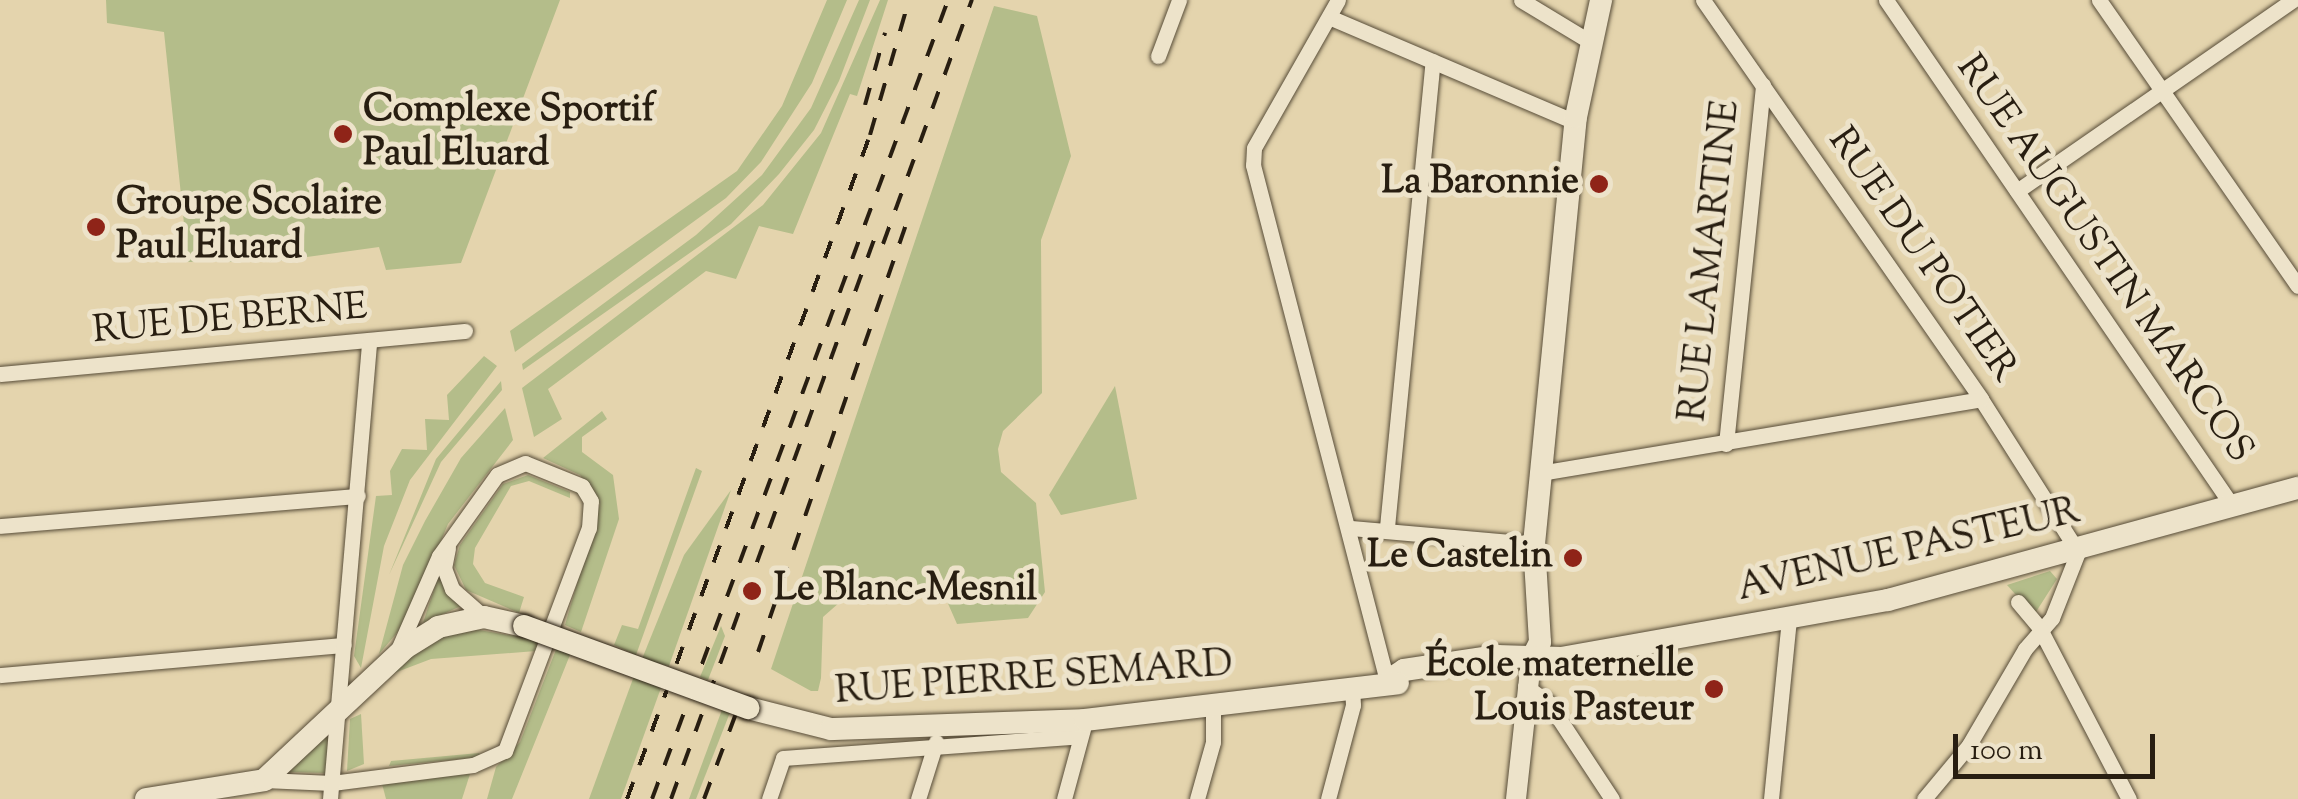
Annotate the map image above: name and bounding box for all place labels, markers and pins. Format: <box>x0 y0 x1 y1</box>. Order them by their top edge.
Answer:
place label: Complexe Sportif Paul Eluard <box>363 89 655 178</box>
marker: Complexe Sportif Paul Eluard <box>332 123 354 145</box>
place label: La Baronnie <box>1381 161 1579 207</box>
marker: La Baronnie <box>1588 173 1610 195</box>
place label: Groupe Scolaire Paul Eluard <box>116 182 382 272</box>
marker: Groupe Scolaire Paul Eluard <box>85 216 107 238</box>
place label: Le Castelin <box>1367 535 1553 581</box>
marker: Le Castelin <box>1562 547 1584 569</box>
place label: Le Blanc-Mesnil <box>774 568 1037 614</box>
marker: Le Blanc-Mesnil <box>739 578 765 604</box>
place label: École maternelle Louis Pasteur <box>1426 644 1694 734</box>
marker: École maternelle Louis Pasteur <box>1703 678 1725 700</box>

